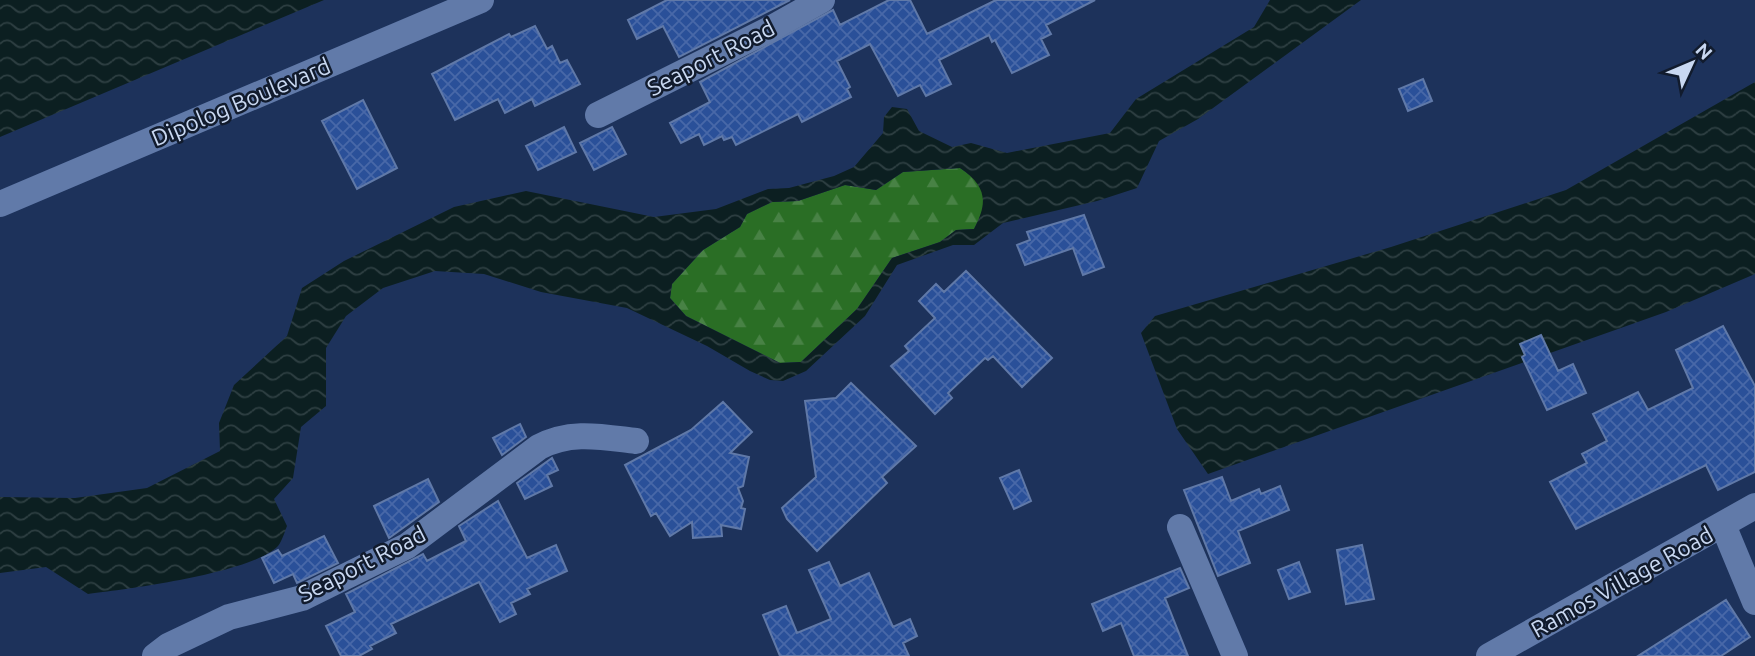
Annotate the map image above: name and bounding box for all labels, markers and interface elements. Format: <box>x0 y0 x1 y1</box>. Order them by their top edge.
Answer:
street label: Seaport Road <box>643 15 779 100</box>
north arrow <box>1657 28 1727 98</box>
text: N <box>1691 38 1717 64</box>
street label: Dipolog Boulevard <box>148 53 334 151</box>
street label: Seaport Road <box>294 521 430 606</box>
street label: Ramos Village Road <box>1527 521 1717 642</box>

